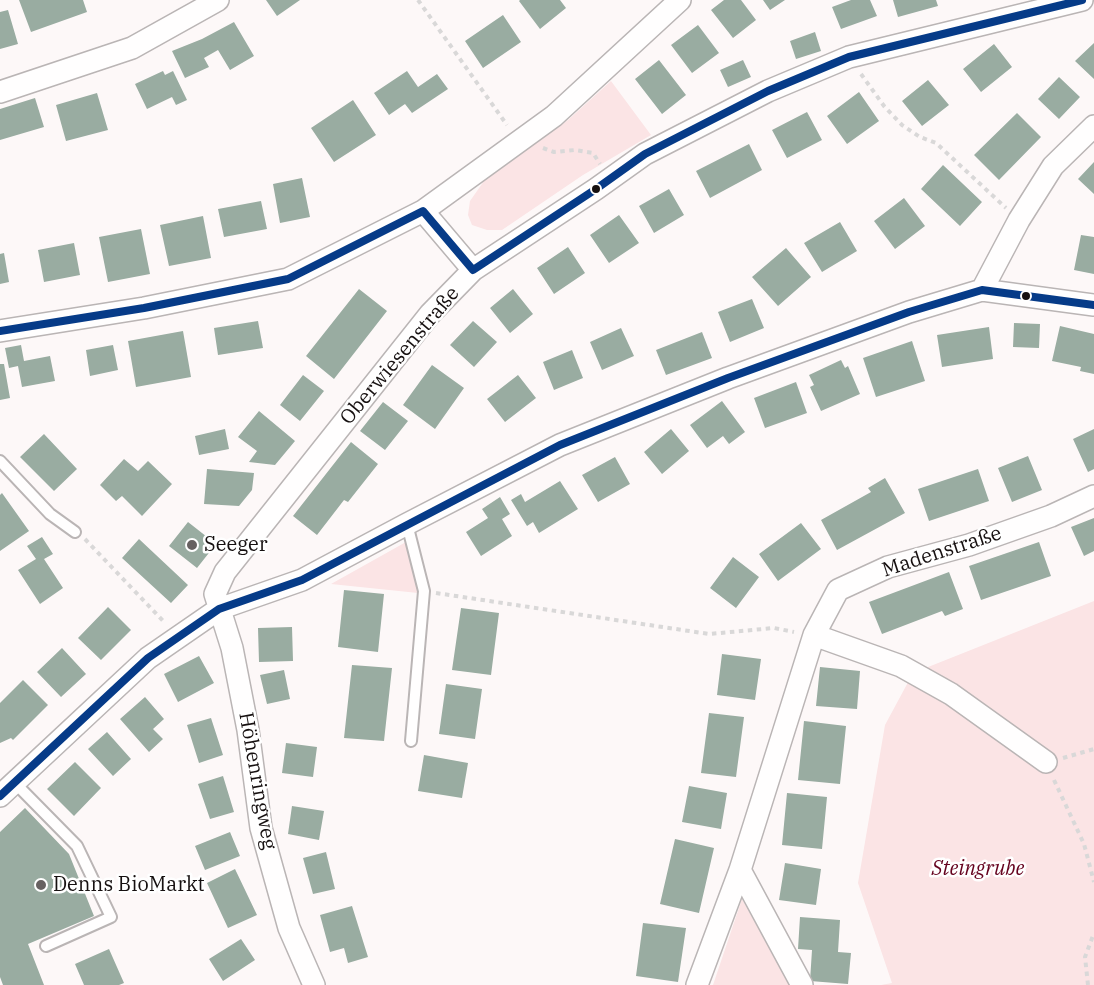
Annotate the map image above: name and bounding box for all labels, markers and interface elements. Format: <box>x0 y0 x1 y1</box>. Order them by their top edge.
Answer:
unlabelled marker <box>590 183 602 195</box>
street label: Oberwiesenstraße <box>335 282 465 430</box>
unlabelled marker <box>1020 290 1032 302</box>
street label: Madenstraße <box>879 521 1005 583</box>
place label: Seeger <box>204 533 268 557</box>
marker: Seeger <box>185 538 199 552</box>
street label: Höhenringweg <box>233 711 281 851</box>
park label: Steingrube <box>932 857 1024 881</box>
place label: Denns BioMarkt <box>53 873 205 897</box>
marker: Denns BioMarkt <box>34 878 48 892</box>

